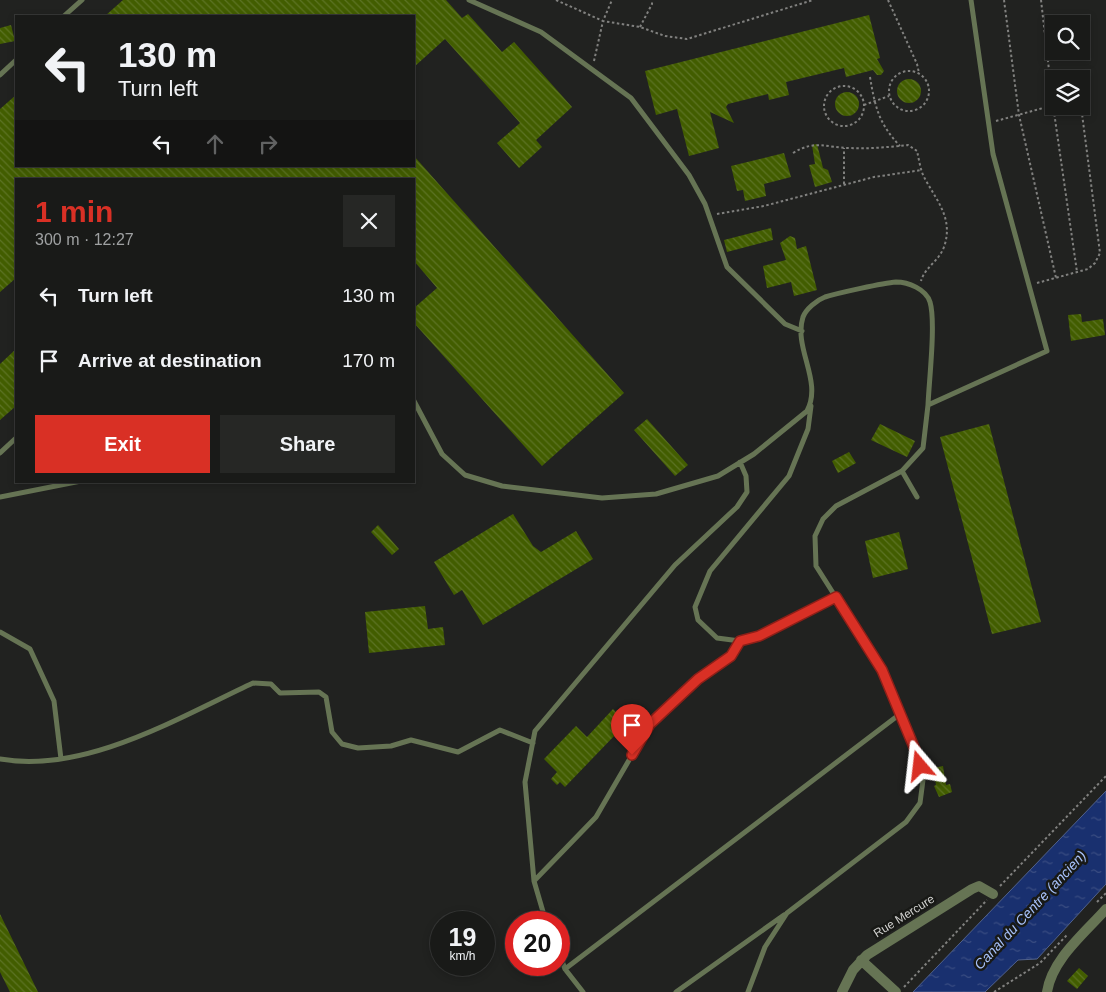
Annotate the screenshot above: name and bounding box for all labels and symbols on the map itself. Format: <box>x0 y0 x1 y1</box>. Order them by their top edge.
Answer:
pin <box>611 704 653 755</box>
position arrow <box>893 739 945 791</box>
water label: Canal du Centre (ancien) <box>971 847 1089 973</box>
street label: Rue Mercure <box>871 892 937 940</box>
speed limit sign: 20 <box>505 911 570 976</box>

